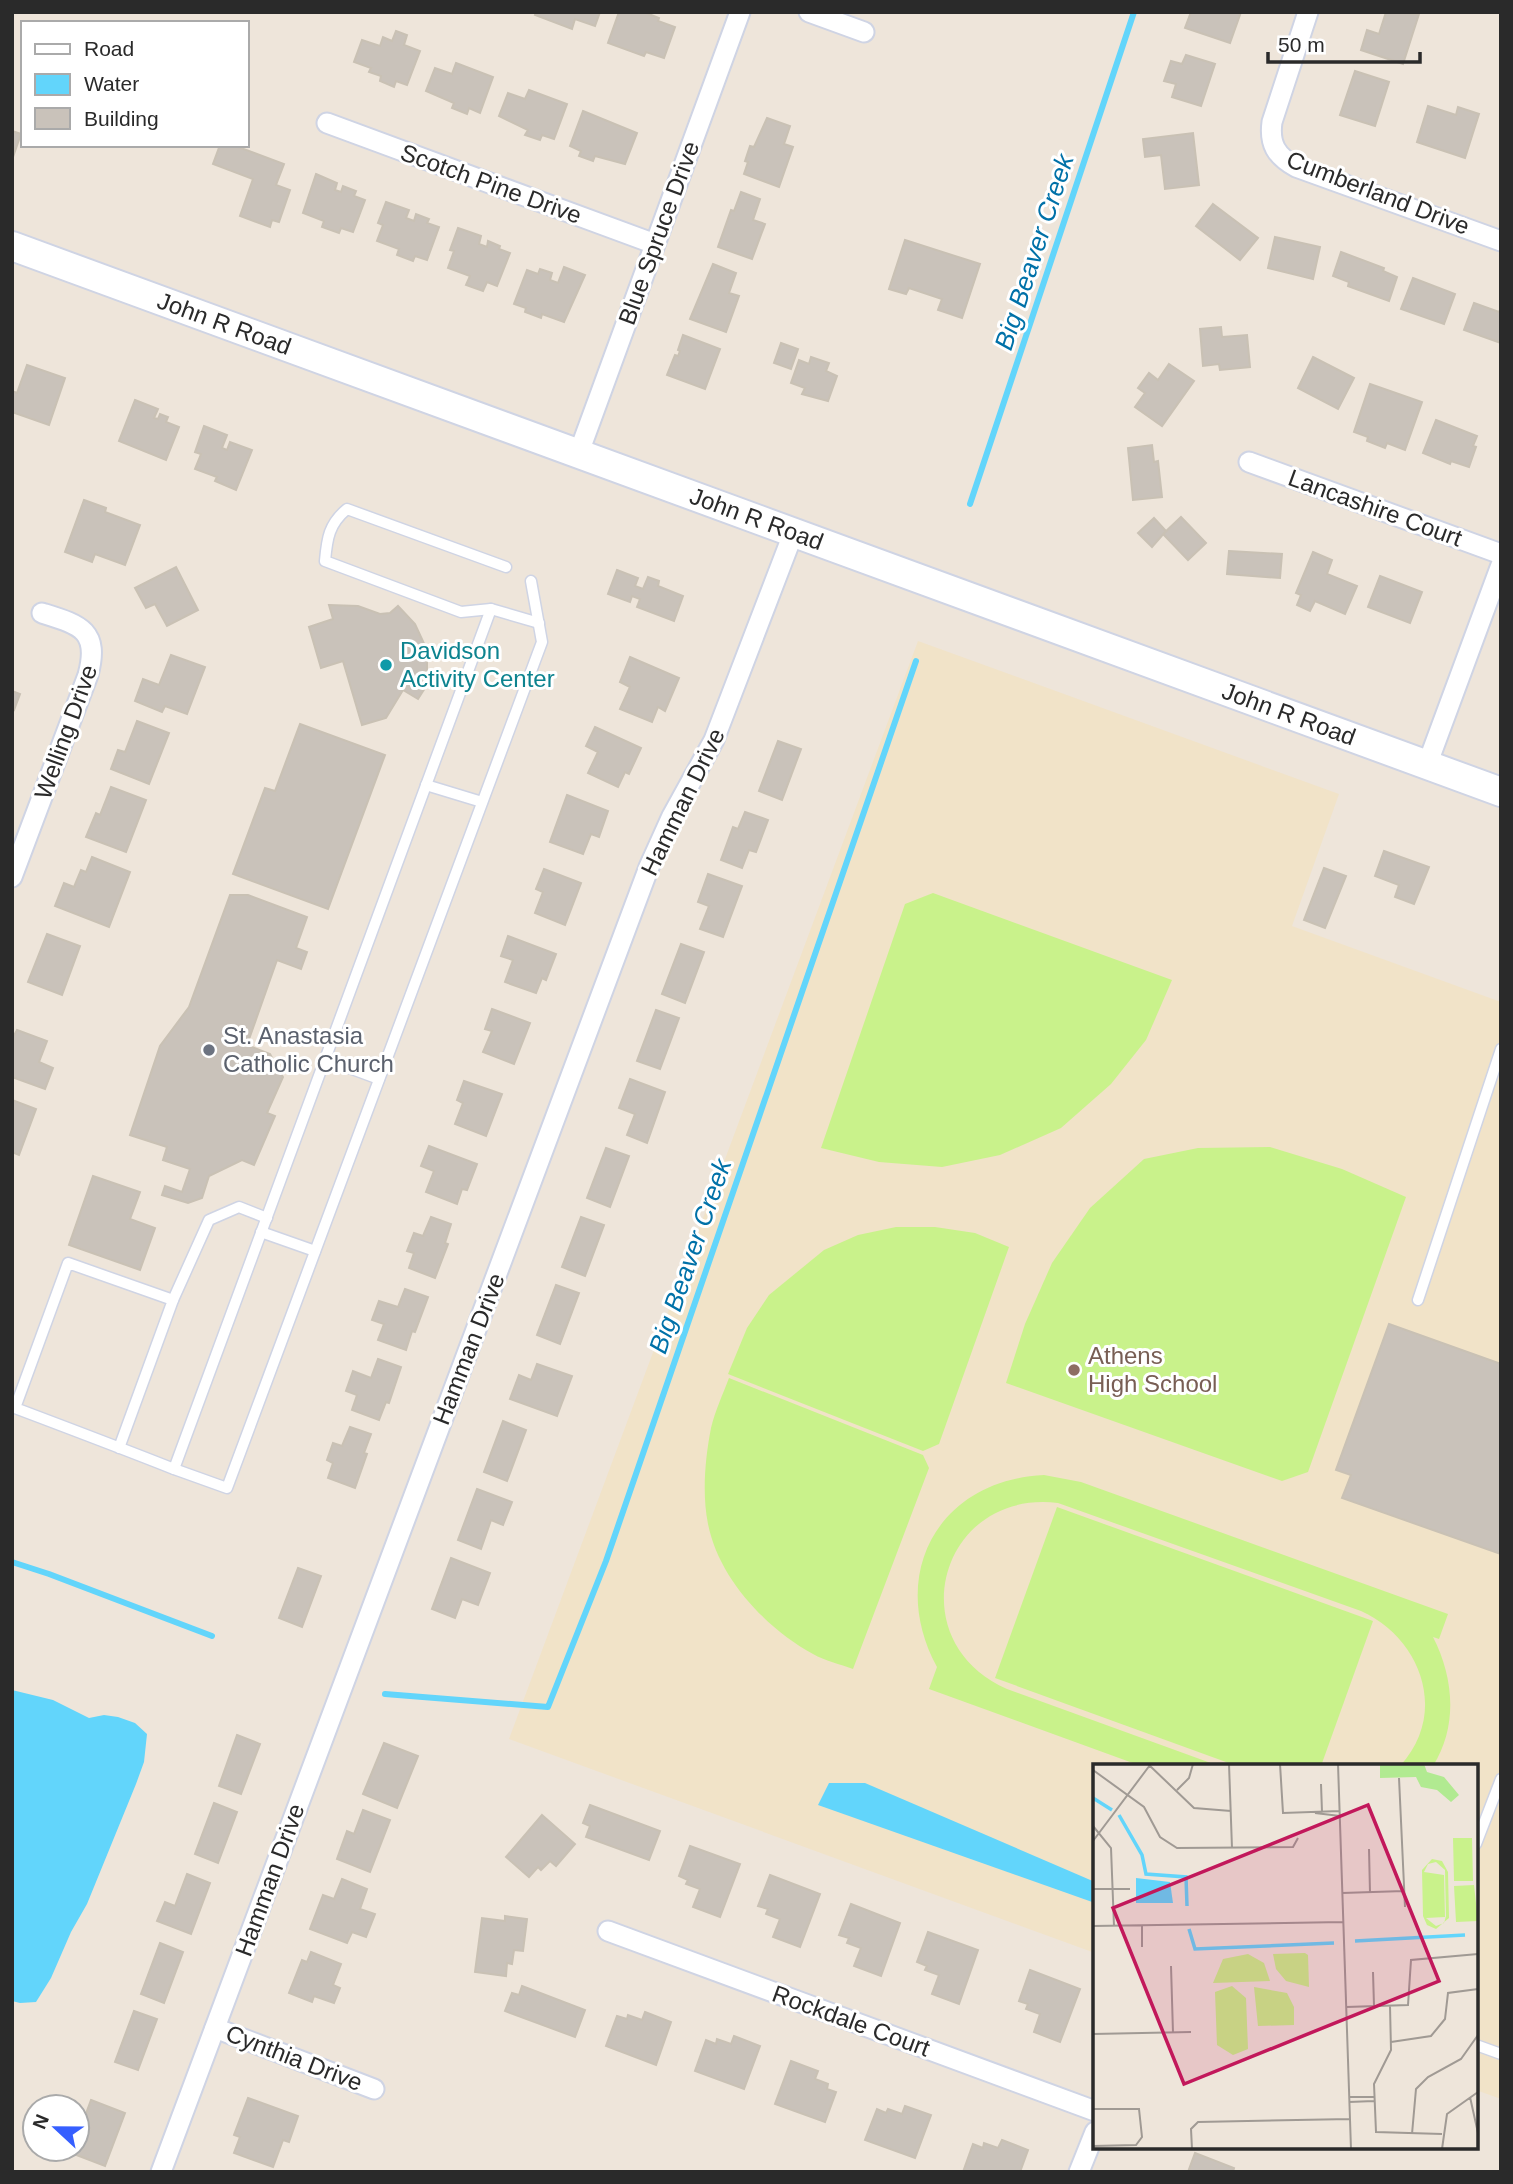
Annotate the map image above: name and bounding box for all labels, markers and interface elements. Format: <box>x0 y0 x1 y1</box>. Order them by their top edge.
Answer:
legend <box>21 21 248 147</box>
scale bar <box>1268 21 1420 65</box>
text: 50 m <box>1278 33 1325 56</box>
text: Road <box>84 37 134 60</box>
text: Water <box>84 72 139 95</box>
text: Building <box>84 107 159 130</box>
street label: Blue Spruce Drive <box>613 137 704 328</box>
street label: Scotch Pine Drive <box>397 138 585 229</box>
street label: Cumberland Drive <box>1283 145 1473 240</box>
water label: Big Beaver Creek <box>988 149 1080 354</box>
street label: John R Road <box>154 287 295 360</box>
street label: Lancashire Court <box>1285 464 1466 552</box>
street label: John R Road <box>686 482 827 555</box>
place label: Davidson Activity Center <box>400 637 555 692</box>
marker: Davidson Activity Center <box>378 657 394 673</box>
street label: Welling Drive <box>29 661 102 803</box>
street label: John R Road <box>1219 677 1359 751</box>
street label: Hamman Drive <box>635 724 730 880</box>
place label: St. Anastasia Catholic Church <box>223 1022 394 1077</box>
marker: St. Anastasia Catholic Church <box>201 1042 217 1058</box>
water label: Big Beaver Creek <box>643 1153 738 1357</box>
street label: Hamman Drive <box>427 1269 510 1428</box>
place label: Athens High School <box>1088 1342 1217 1397</box>
marker: Athens High School <box>1066 1362 1082 1378</box>
inset map <box>1093 1764 1478 2149</box>
street label: Hamman Drive <box>229 1800 310 1960</box>
street label: Rockdale Court <box>769 1980 934 2062</box>
street label: Cynthia Drive <box>222 2019 366 2096</box>
north arrow <box>21 2093 91 2163</box>
text: N <box>28 2112 53 2132</box>

